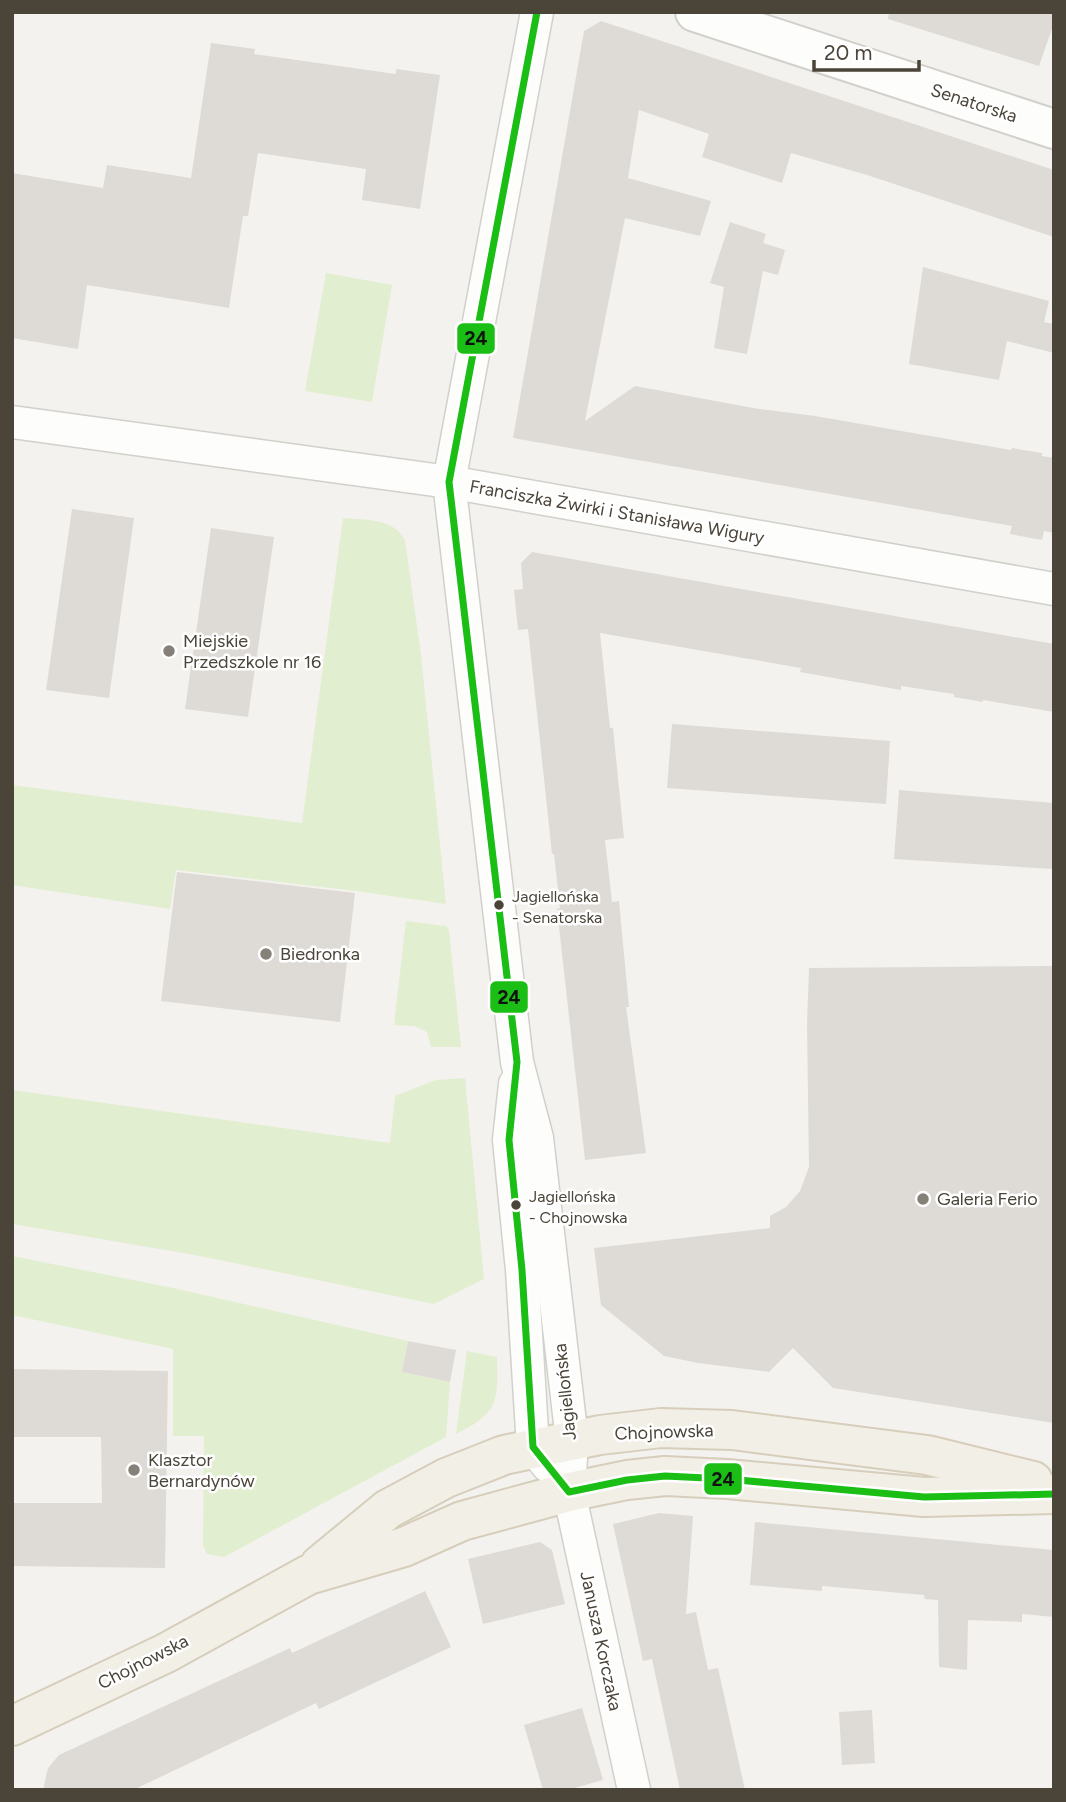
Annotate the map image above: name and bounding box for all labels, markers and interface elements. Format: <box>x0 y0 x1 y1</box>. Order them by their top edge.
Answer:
scale bar <box>814 28 919 72</box>
text: 20 m <box>824 40 872 65</box>
street label: Senatorska <box>928 79 1020 127</box>
line badge: 24 <box>456 322 496 355</box>
text: 24 <box>464 327 488 350</box>
street label: Franciszka Żwirki i Stanisława Wigury <box>468 475 767 549</box>
place label: Miejskie Przedszkole nr 16 <box>183 630 321 673</box>
marker: Miejskie Przedszkole nr 16 <box>161 643 177 659</box>
place label: Jagiellońska - Senatorska <box>512 887 602 927</box>
marker: Jagiellońska - Senatorska <box>492 898 506 912</box>
place label: Biedronka <box>280 943 360 965</box>
marker: Biedronka <box>258 946 274 962</box>
line badge: 24 <box>489 980 529 1014</box>
text: 24 <box>497 986 521 1009</box>
place label: Jagiellońska - Chojnowska <box>529 1187 627 1227</box>
place label: Galeria Ferio <box>937 1188 1038 1210</box>
marker: Galeria Ferio <box>915 1191 931 1207</box>
marker: Jagiellońska - Chojnowska <box>509 1198 523 1212</box>
street label: Jagiellońska <box>549 1342 581 1442</box>
street label: Chojnowska <box>614 1419 714 1445</box>
place label: Klasztor Bernardynów <box>148 1449 255 1492</box>
marker: Klasztor Bernardynów <box>126 1462 142 1478</box>
line badge: 24 <box>703 1462 743 1496</box>
text: 24 <box>711 1468 735 1491</box>
street label: Janusza Korczaka <box>575 1569 627 1713</box>
street label: Chojnowska <box>94 1630 192 1694</box>

